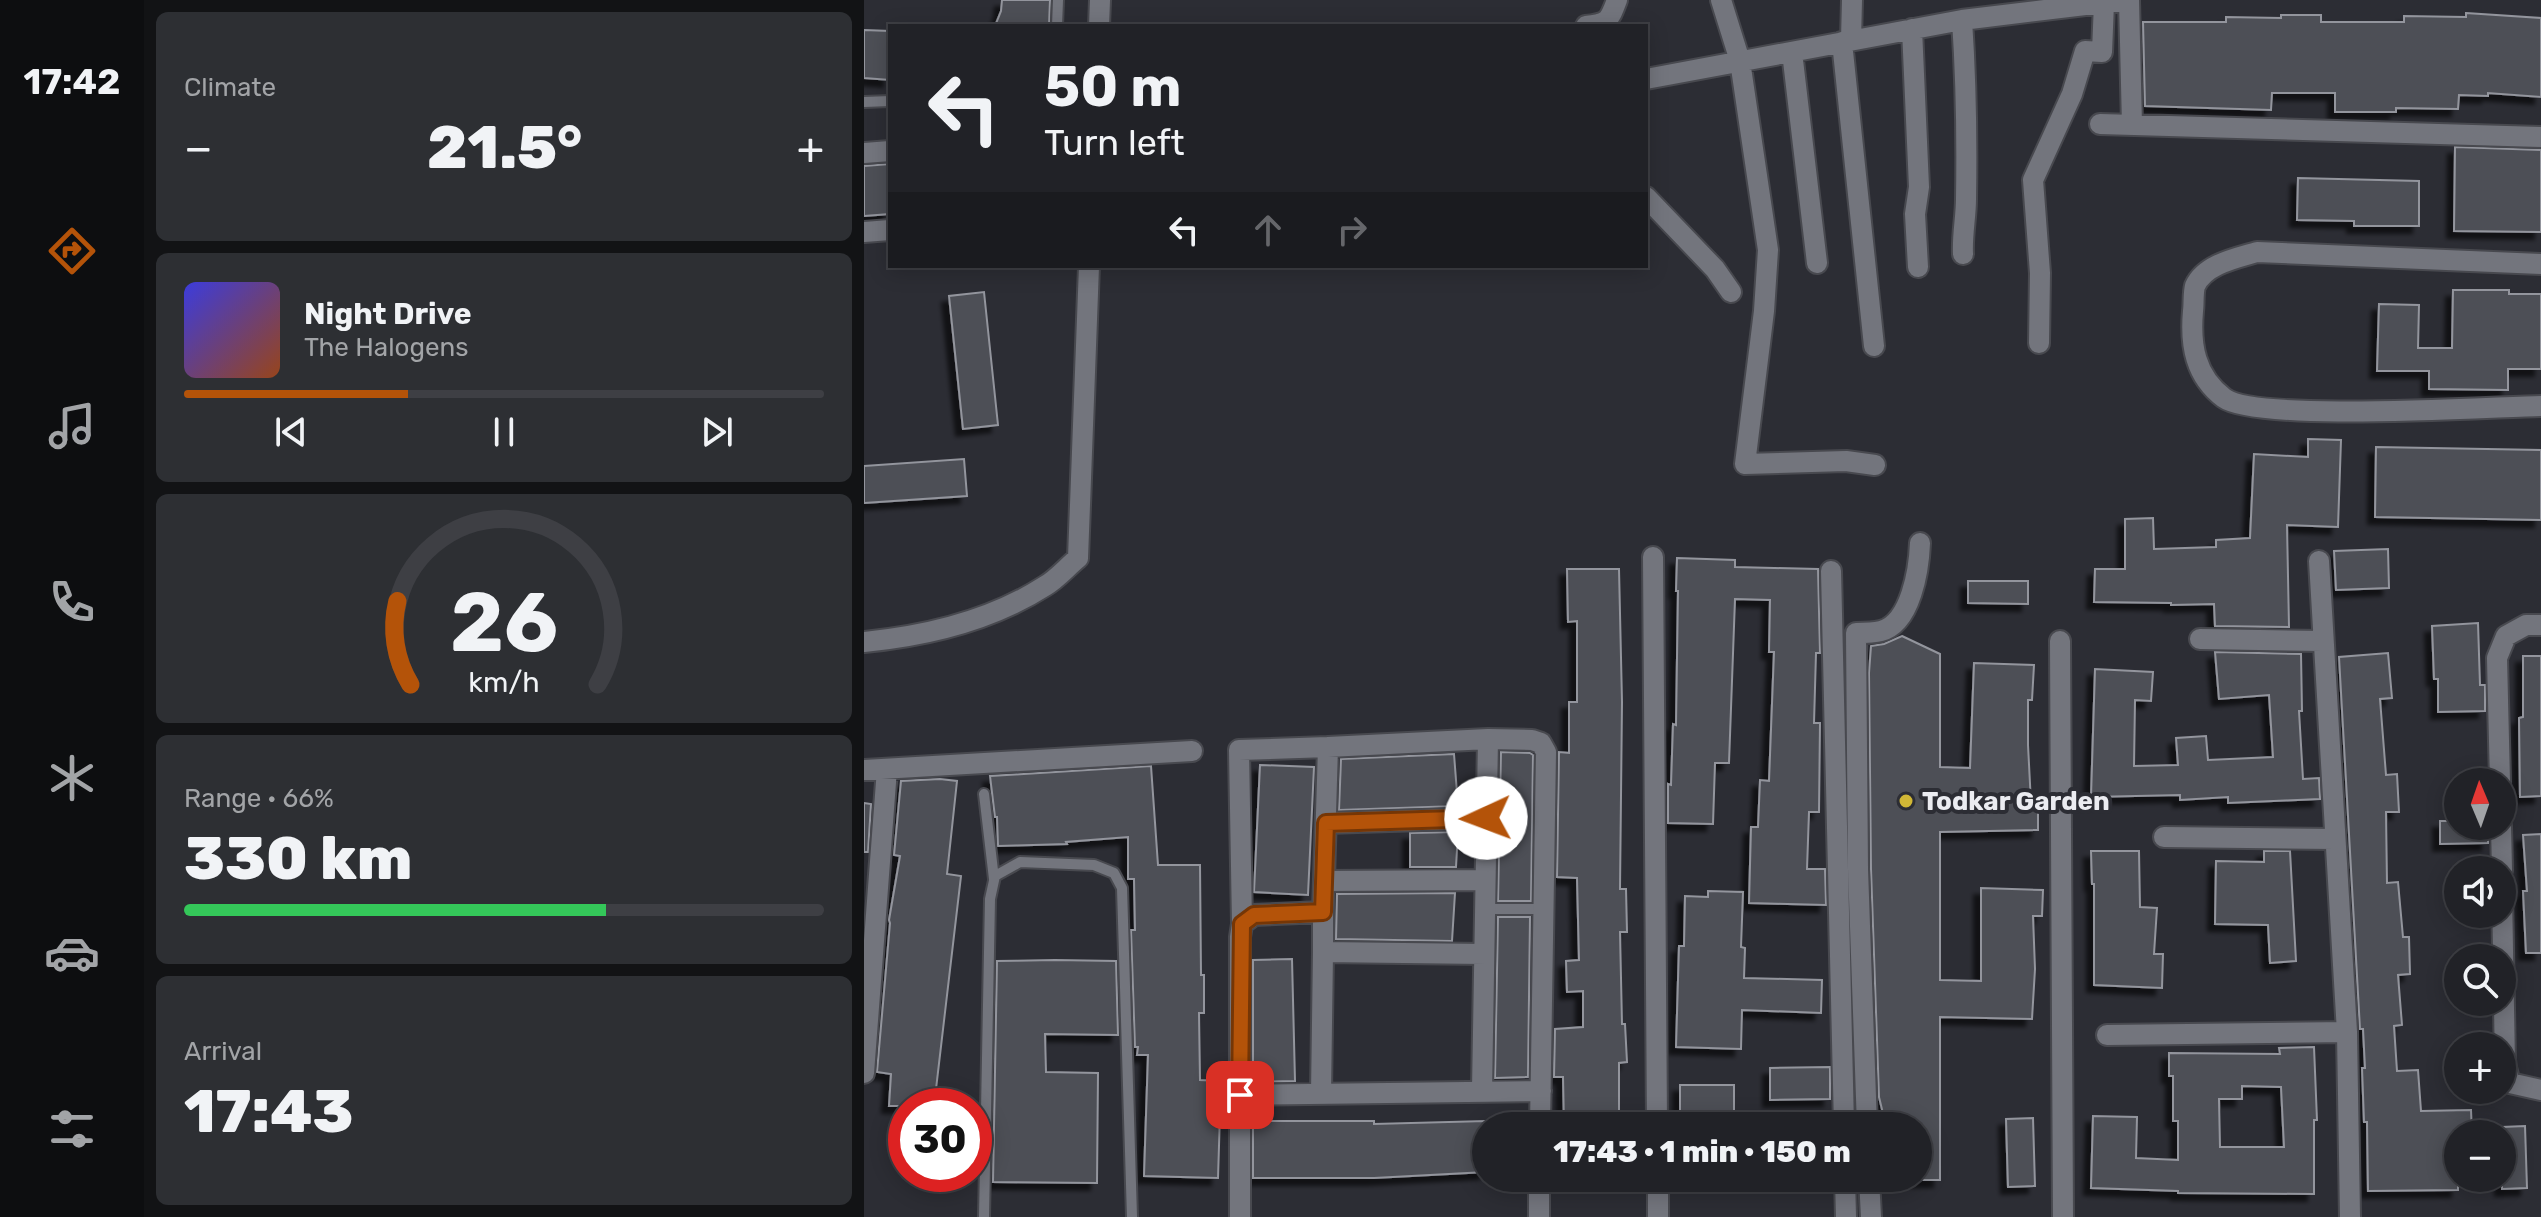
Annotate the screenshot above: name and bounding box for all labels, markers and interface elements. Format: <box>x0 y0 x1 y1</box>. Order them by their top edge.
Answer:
text: 50 m <box>1044 54 1181 120</box>
icon: left <box>912 56 1016 160</box>
text: 17:42 <box>23 60 121 103</box>
text: Climate <box>184 72 276 103</box>
text: 21.5° <box>427 112 582 183</box>
text: Turn left <box>1044 121 1185 164</box>
text: − <box>184 122 213 174</box>
text: + <box>797 122 824 174</box>
icon: left <box>1162 208 1206 252</box>
icon: ahead <box>1246 208 1290 252</box>
icon: right <box>1330 208 1374 252</box>
icon: directions <box>44 223 100 279</box>
text: Night Drive <box>304 296 472 332</box>
text: The Halogens <box>304 332 469 363</box>
icon: music <box>44 398 100 454</box>
icon: previous <box>269 410 313 454</box>
icon: pause <box>482 410 526 454</box>
icon: next <box>695 410 739 454</box>
text: 26 <box>450 572 558 671</box>
icon: phone <box>44 574 100 630</box>
text: km/h <box>468 665 540 699</box>
icon: climate <box>44 750 100 806</box>
north arrow <box>2444 768 2516 840</box>
map controls <box>2444 768 2516 1192</box>
position arrow <box>1444 776 1528 860</box>
text: Range · 66% <box>184 783 334 814</box>
place label: Todkar Garden <box>1922 786 2110 817</box>
marker: Todkar Garden <box>1897 792 1915 810</box>
text: 330 km <box>184 823 412 894</box>
button: sound <box>2444 856 2516 928</box>
icon: car <box>44 925 100 981</box>
button: search <box>2444 944 2516 1016</box>
button: + <box>2444 1032 2516 1104</box>
text: Arrival <box>184 1036 262 1067</box>
pin <box>1206 1061 1274 1129</box>
icon: arrive <box>1218 1073 1262 1117</box>
text: 17:43 <box>184 1076 354 1147</box>
speed limit sign: 30 <box>888 1088 992 1192</box>
icon: filters <box>44 1101 100 1157</box>
button: − <box>2444 1120 2516 1192</box>
text: 17:43 · 1 min · 150 m <box>1553 1134 1851 1170</box>

